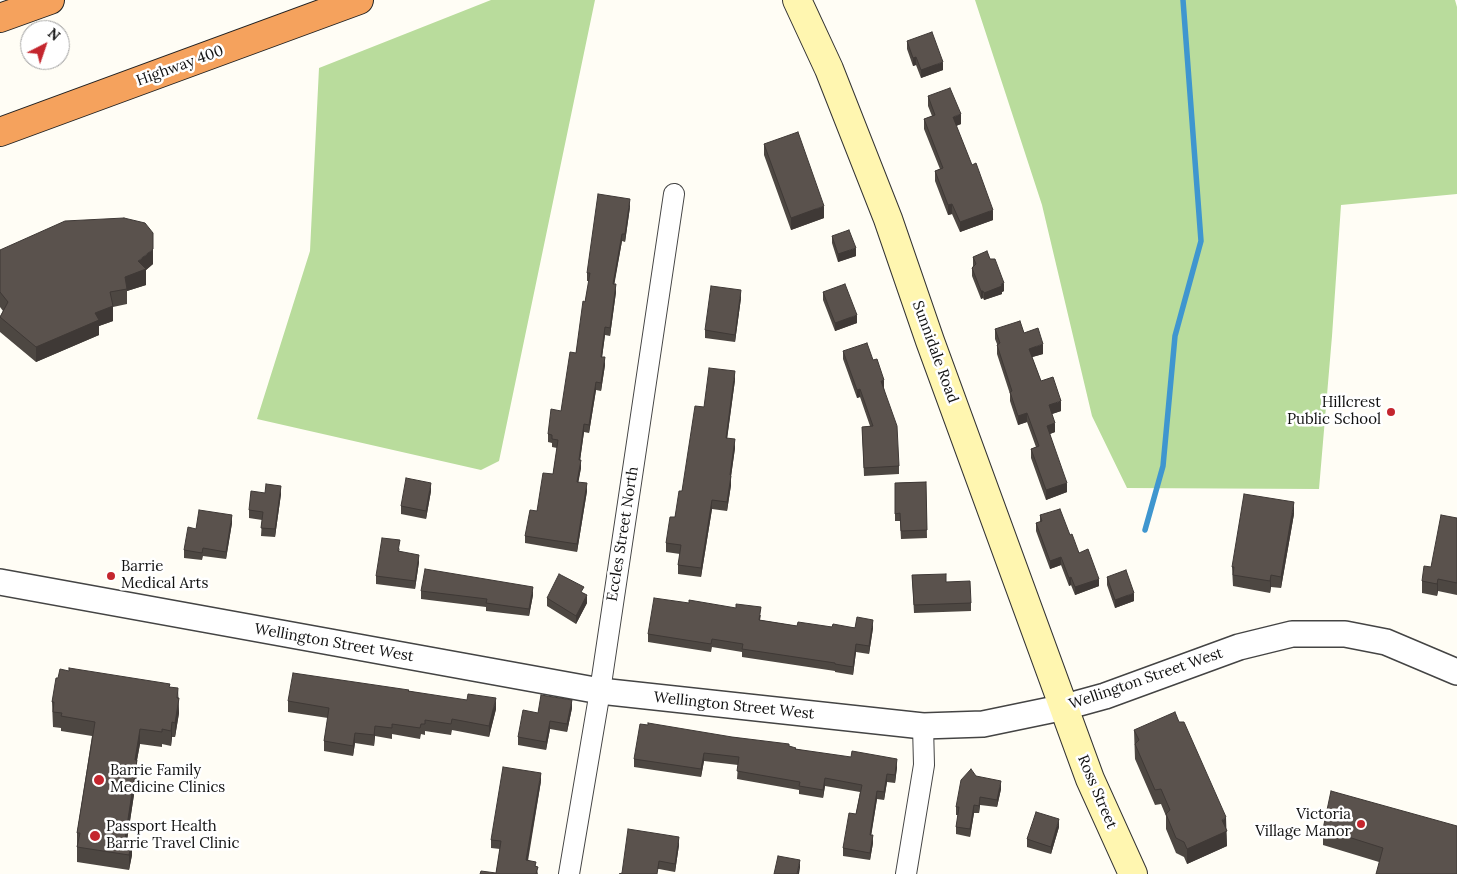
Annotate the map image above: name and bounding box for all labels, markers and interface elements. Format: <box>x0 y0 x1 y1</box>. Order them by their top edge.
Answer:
north arrow <box>20 20 70 70</box>
text: N <box>44 24 64 45</box>
street label: Highway 400 <box>134 42 226 90</box>
street label: Sunnidale Road <box>908 298 962 406</box>
place label: Hillcrest Public School <box>1287 394 1381 429</box>
marker: Hillcrest Public School <box>1385 406 1397 418</box>
street label: Eccles Street North <box>603 465 643 603</box>
place label: Barrie Medical Arts <box>121 558 208 593</box>
marker: Barrie Medical Arts <box>105 570 117 582</box>
street label: Wellington Street West <box>253 620 415 666</box>
street label: Wellington Street West <box>1067 644 1225 714</box>
street label: Wellington Street West <box>653 689 815 723</box>
street label: Ross Street <box>1073 752 1121 832</box>
place label: Barrie Family Medicine Clinics <box>110 762 225 797</box>
marker: Barrie Family Medicine Clinics <box>92 773 106 787</box>
place label: Victoria Village Manor <box>1255 806 1351 841</box>
place label: Passport Health Barrie Travel Clinic <box>106 818 239 853</box>
marker: Victoria Village Manor <box>1355 818 1367 830</box>
marker: Passport Health Barrie Travel Clinic <box>88 829 102 843</box>

